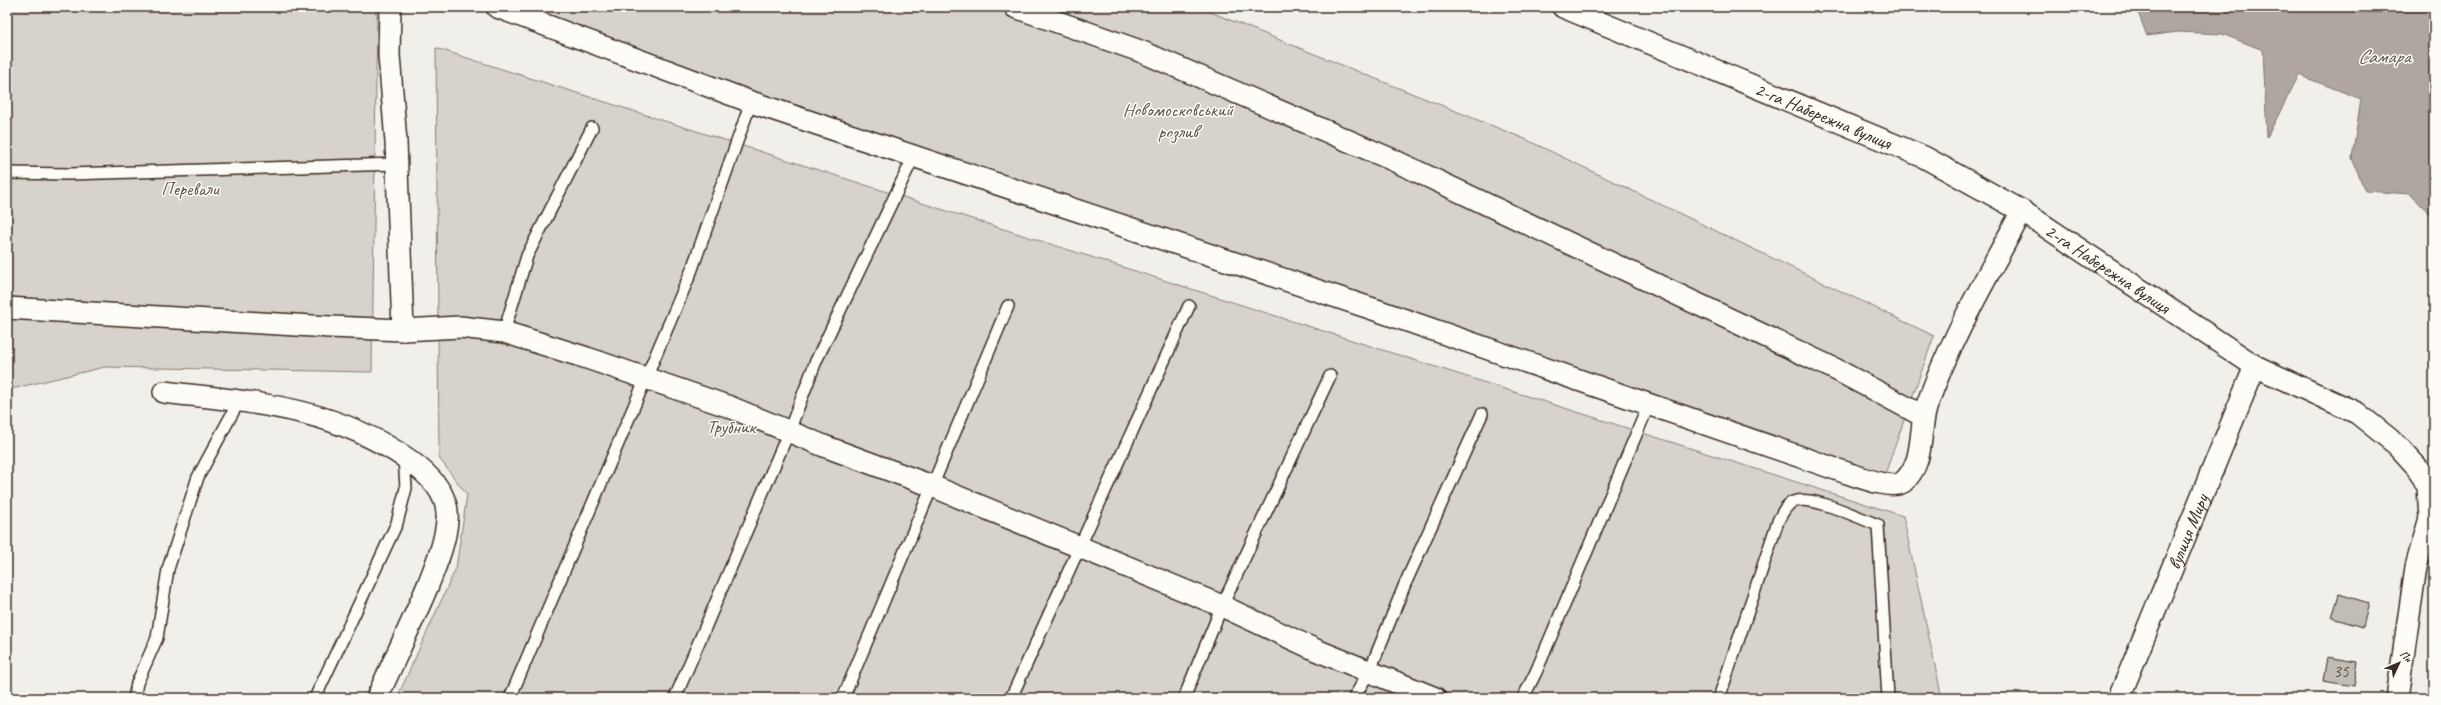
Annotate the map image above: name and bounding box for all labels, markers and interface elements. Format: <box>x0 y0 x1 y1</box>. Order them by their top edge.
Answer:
water label: Самара <box>2358 44 2413 69</box>
street label: 2-га Набережна вулиця <box>1751 77 1897 156</box>
park label: Новомосковський розлив <box>1123 98 1234 144</box>
park label: Перевали <box>161 177 220 201</box>
street label: 2-га Набережна вулиця <box>2040 219 2176 320</box>
park label: Трубник <box>707 415 757 439</box>
street label: вулиця Миру <box>2162 489 2215 573</box>
north arrow <box>2379 643 2419 683</box>
text: Пн <box>2397 647 2416 666</box>
house number: 35 <box>2333 661 2350 682</box>

